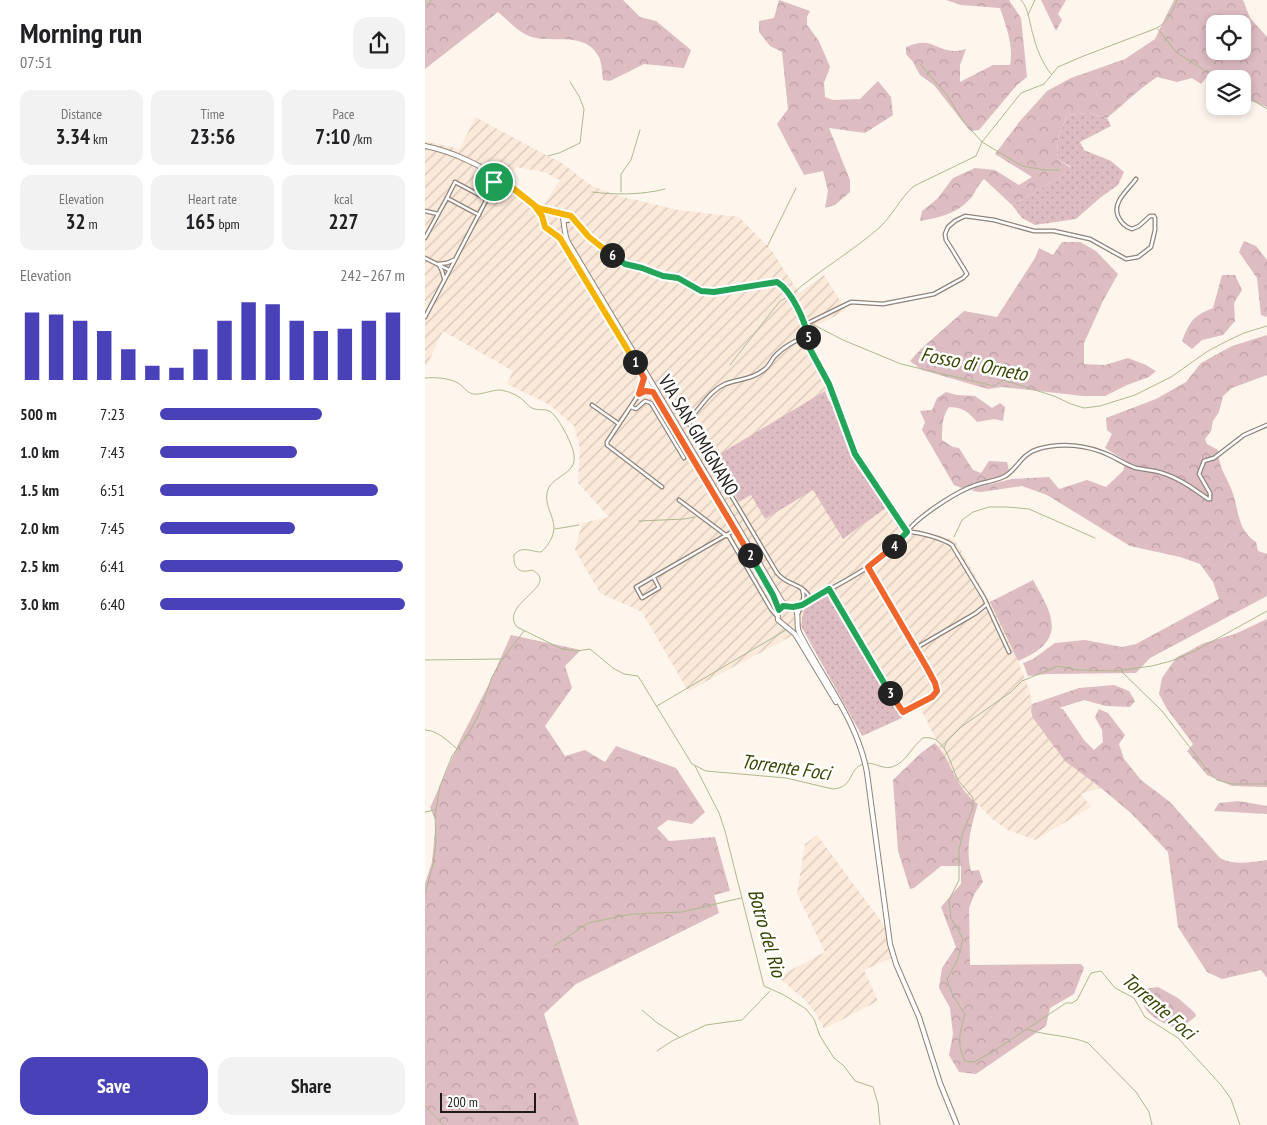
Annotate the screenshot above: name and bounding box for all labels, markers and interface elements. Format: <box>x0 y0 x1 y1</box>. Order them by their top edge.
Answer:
text: Morning run <box>20 14 142 51</box>
map controls <box>1206 15 1251 115</box>
button: locate <box>1206 15 1251 60</box>
button: share <box>353 17 405 69</box>
text: 07:51 <box>20 52 52 72</box>
button: layers <box>1206 70 1251 115</box>
text: Distance <box>61 105 102 123</box>
text: Time <box>200 105 225 123</box>
text: Pace <box>332 105 355 123</box>
text: 3.34 <box>55 123 90 150</box>
text: 23:56 <box>190 123 235 150</box>
text: 7:10 <box>315 123 350 150</box>
text: km <box>90 130 108 148</box>
text: /km <box>350 130 372 148</box>
pin <box>473 161 515 203</box>
icon: arrive <box>480 168 508 196</box>
text: Elevation <box>59 190 104 208</box>
text: Heart rate <box>188 190 237 208</box>
text: kcal <box>334 190 353 208</box>
text: 32 <box>65 208 85 235</box>
text: 165 <box>185 208 215 235</box>
text: 227 <box>328 208 359 235</box>
text: m <box>85 215 98 233</box>
text: bpm <box>215 215 240 233</box>
pin: 6 <box>599 242 625 268</box>
text: 6 <box>609 246 616 264</box>
text: Elevation <box>20 265 71 285</box>
text: 242–267 m <box>340 265 405 285</box>
pin: 5 <box>795 324 821 350</box>
text: 5 <box>805 328 812 346</box>
water label: Fosso di Orneto <box>918 341 1031 387</box>
pin: 1 <box>623 350 647 374</box>
text: 1 <box>632 353 639 371</box>
street label: VIA SAN GIMIGNANO <box>653 369 744 500</box>
text: 500 m <box>20 404 57 424</box>
text: 7:23 <box>100 404 125 424</box>
text: 1.0 km <box>20 442 59 462</box>
text: 7:43 <box>100 442 125 462</box>
text: 1.5 km <box>20 480 59 500</box>
text: 6:51 <box>100 480 125 500</box>
text: 2.0 km <box>20 518 59 538</box>
text: 7:45 <box>100 518 125 538</box>
pin: 4 <box>881 534 907 558</box>
text: 4 <box>891 537 898 555</box>
pin: 2 <box>737 542 763 568</box>
text: 2 <box>747 546 754 564</box>
text: 2.5 km <box>20 556 59 576</box>
text: 6:41 <box>100 556 125 576</box>
text: 3.0 km <box>20 594 59 614</box>
text: 6:40 <box>100 594 125 614</box>
pin: 3 <box>877 680 903 706</box>
text: 3 <box>887 684 894 702</box>
water label: Torrente Foci <box>740 748 835 786</box>
water label: Botro del Rio <box>742 886 792 981</box>
water label: Torrente Foci <box>1117 967 1203 1047</box>
button: Save <box>20 1057 208 1115</box>
button: Share <box>218 1057 405 1115</box>
scale bar <box>440 1090 536 1113</box>
text: 200 m <box>447 1093 478 1111</box>

